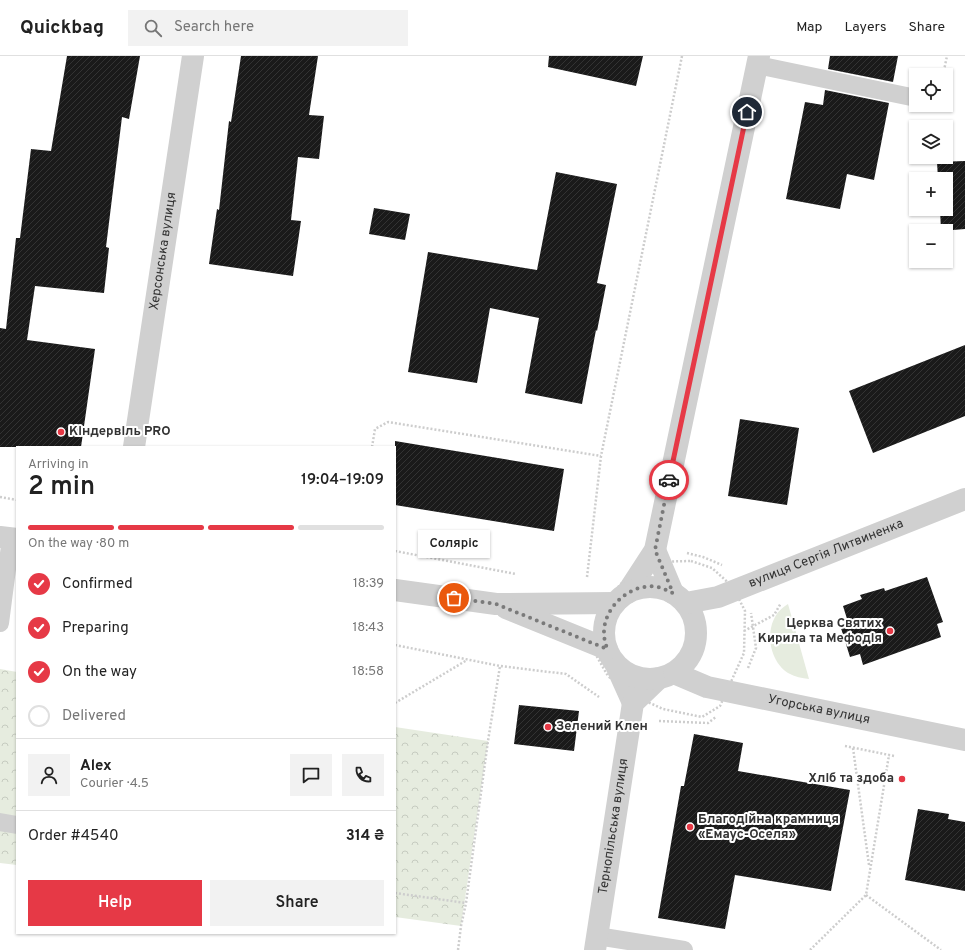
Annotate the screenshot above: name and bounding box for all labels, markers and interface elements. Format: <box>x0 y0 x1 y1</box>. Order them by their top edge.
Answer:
search box <box>128 10 408 46</box>
text: Quickbag <box>20 16 104 40</box>
icon: search <box>142 17 164 39</box>
text: Search here <box>174 18 254 37</box>
text: Map <box>796 19 822 36</box>
text: Layers <box>844 19 886 36</box>
text: Share <box>908 19 945 36</box>
map controls <box>909 68 953 268</box>
button: locate <box>909 68 953 112</box>
pin <box>730 95 764 129</box>
icon: home <box>736 101 758 123</box>
button: layers <box>909 120 953 164</box>
button: + <box>909 172 953 216</box>
street label: Херсонська вулиця <box>147 191 180 311</box>
button: − <box>909 224 953 268</box>
place label: Кіндервіль PRO <box>69 424 171 440</box>
marker: Кіндервіль PRO <box>56 427 66 437</box>
text: Arriving in <box>28 457 89 473</box>
courier <box>649 460 689 500</box>
icon: car <box>658 469 680 491</box>
text: 2 min <box>28 471 95 504</box>
text: 19:04–19:09 <box>301 471 384 490</box>
street label: вулиця Сергія Литвиненка <box>746 516 906 592</box>
callout: Соляріс <box>418 530 490 558</box>
text: On the way · 80 m <box>28 536 129 552</box>
text: Соляріс <box>429 536 479 552</box>
icon: check <box>28 573 50 595</box>
text: Confirmed <box>62 575 133 594</box>
text: 18:39 <box>353 576 384 592</box>
pin <box>437 581 471 615</box>
icon: bag <box>443 587 465 609</box>
place label: Церква Святих Кирила та Мефодія <box>758 616 882 647</box>
icon: check <box>28 617 50 639</box>
text: Preparing <box>62 619 129 638</box>
text: 18:43 <box>352 620 384 636</box>
marker: Церква Святих Кирила та Мефодія <box>885 626 895 636</box>
icon: check <box>28 661 50 683</box>
text: On the way <box>62 663 137 682</box>
text: 18:58 <box>352 664 384 680</box>
street label: Угорська вулиця <box>766 692 871 728</box>
text: Delivered <box>62 707 126 726</box>
place label: Зелений Клен <box>556 719 648 735</box>
marker: Зелений Клен <box>543 722 553 732</box>
button: person <box>28 754 70 796</box>
button: chat <box>290 754 332 796</box>
button: phone <box>342 754 384 796</box>
text: Alex <box>80 757 112 776</box>
street label: Тернопільська вулиця <box>596 757 632 896</box>
place label: Хліб та здоба <box>808 771 894 787</box>
marker: Хліб та здоба <box>897 774 907 784</box>
text: Courier · 4.5 <box>80 776 149 792</box>
place label: Благодійна крамниця «Емаус-Оселя» <box>698 812 839 843</box>
marker: Благодійна крамниця «Емаус-Оселя» <box>685 822 695 832</box>
text: Order #4540 <box>28 827 119 846</box>
text: 314 ₴ <box>346 827 384 846</box>
button: Help <box>28 880 202 926</box>
button: Share <box>210 880 384 926</box>

